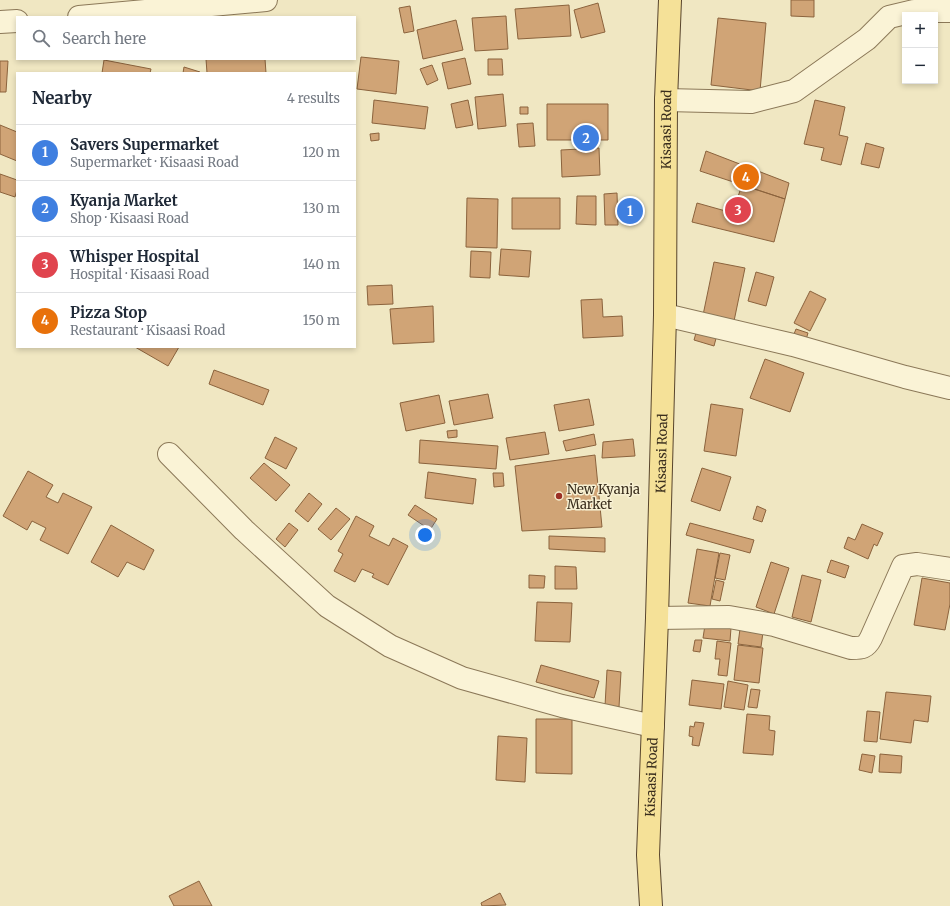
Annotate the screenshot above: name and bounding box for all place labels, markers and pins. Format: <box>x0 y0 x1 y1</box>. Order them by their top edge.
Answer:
pin: 2 <box>573 123 599 153</box>
pin: 4 <box>733 162 759 192</box>
pin: 3 <box>725 195 751 225</box>
pin: 1 <box>617 196 643 226</box>
place label: New Kyanja Market <box>567 481 640 513</box>
marker: New Kyanja Market <box>554 491 564 501</box>

